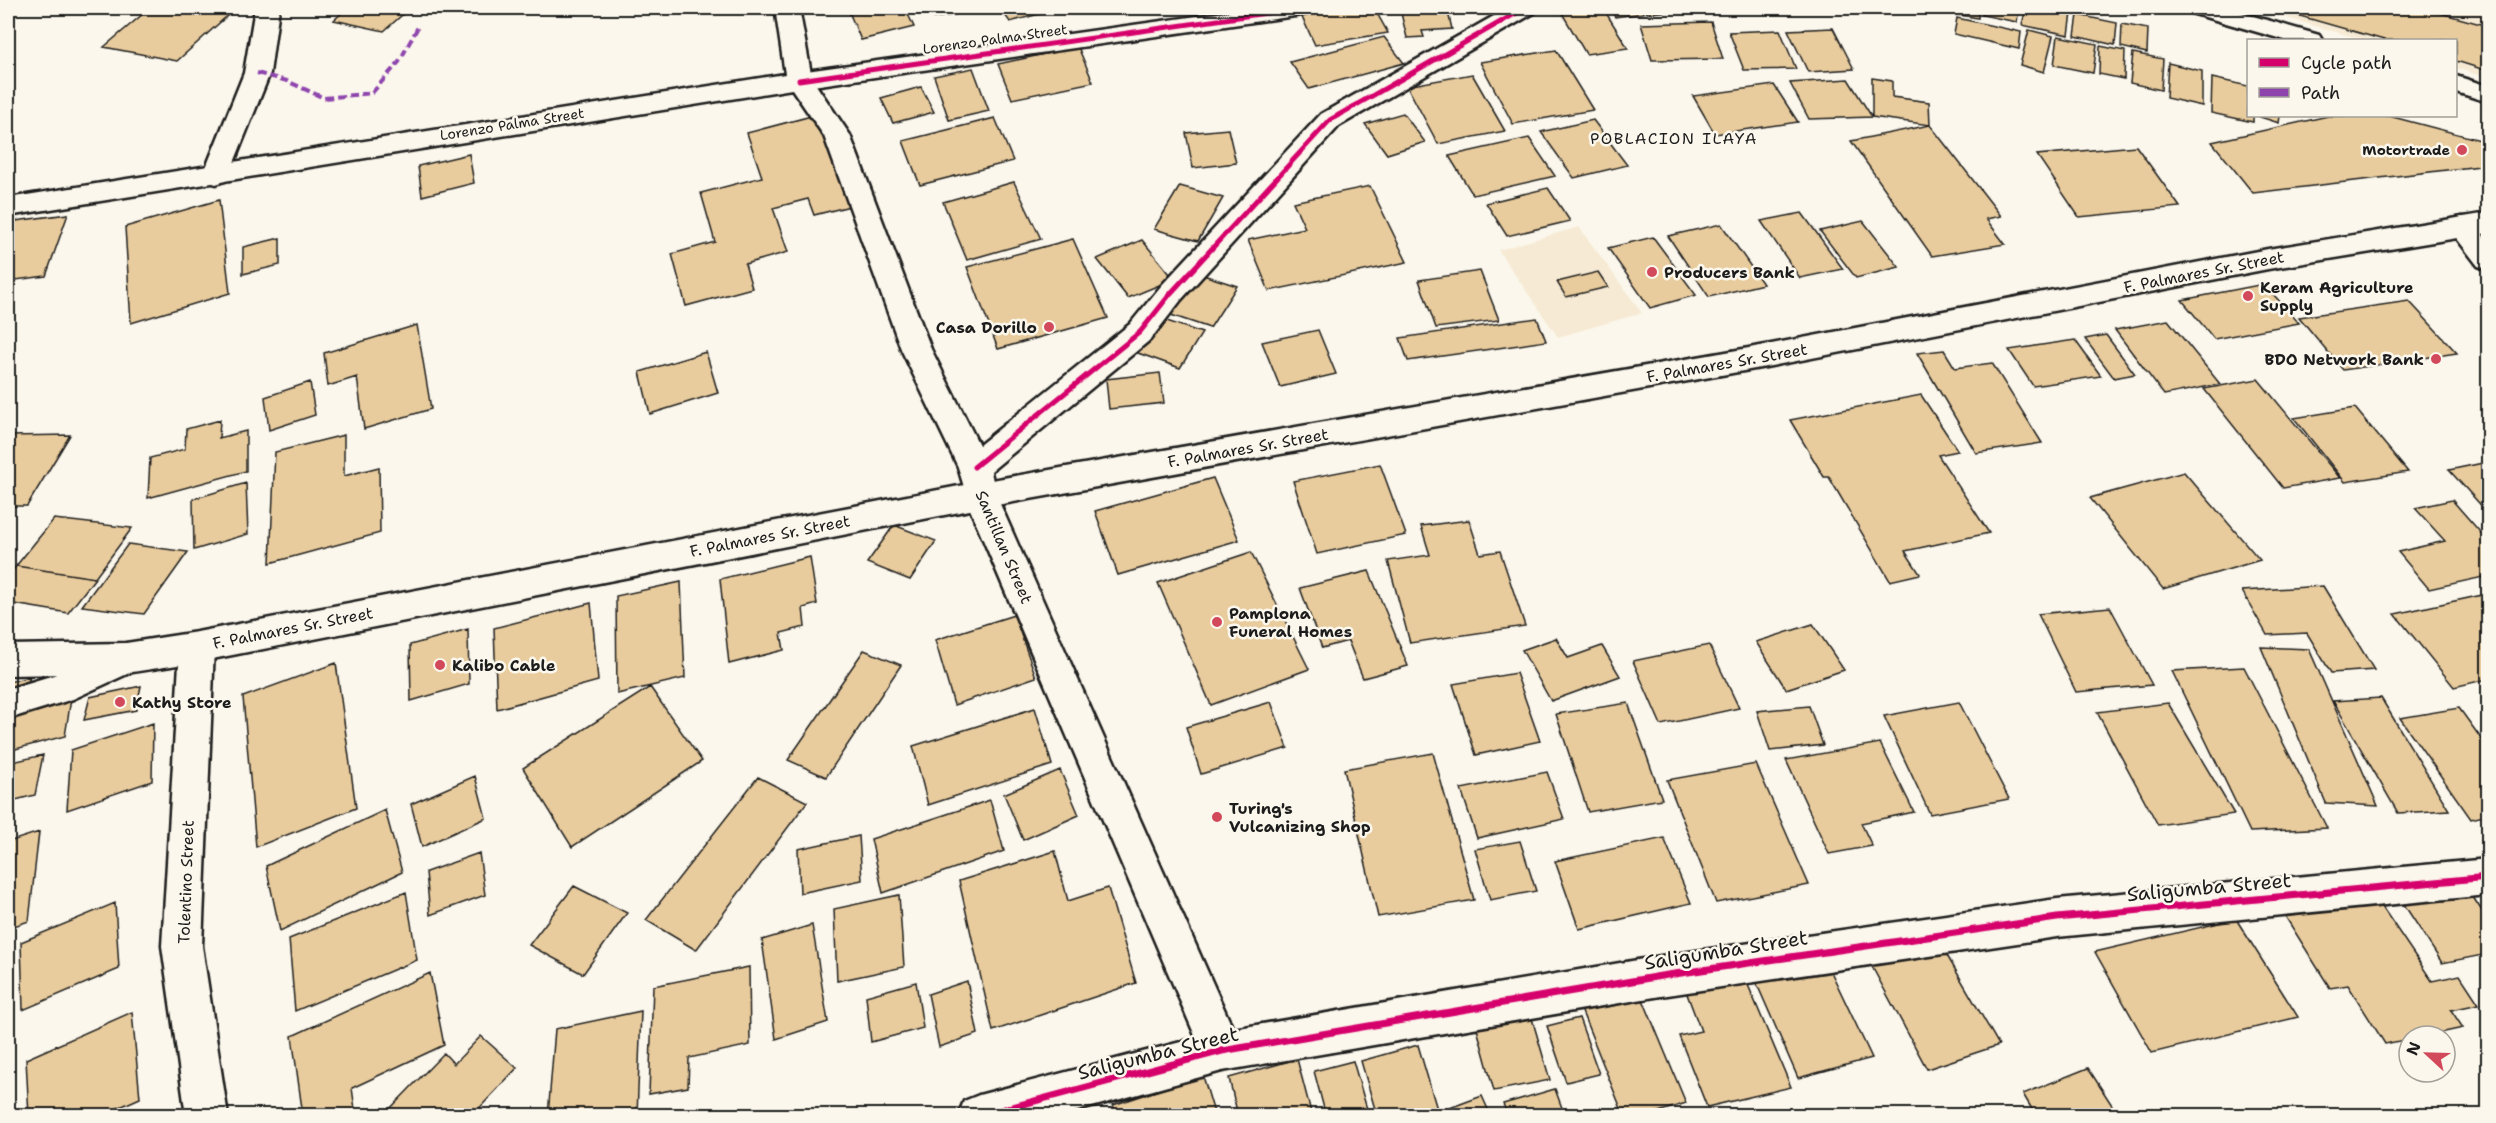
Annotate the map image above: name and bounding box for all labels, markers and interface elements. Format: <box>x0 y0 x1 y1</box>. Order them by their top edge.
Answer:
street label: Lorenzo Palma Street <box>922 20 1068 58</box>
legend <box>2247 39 2457 117</box>
text: Cycle path <box>2301 51 2392 75</box>
text: Path <box>2301 81 2340 105</box>
street label: Lorenzo Palma Street <box>439 104 585 144</box>
district label: POBLACION ILAYA <box>1590 128 1758 149</box>
place label: Motortrade <box>2362 141 2450 159</box>
marker: Motortrade <box>2455 143 2469 157</box>
street label: F. Palmares Sr. Street <box>2122 246 2286 298</box>
place label: Producers Bank <box>1664 262 1795 283</box>
marker: Producers Bank <box>1645 265 1659 279</box>
place label: Keram Agriculture Supply <box>2260 277 2414 316</box>
marker: Keram Agriculture Supply <box>2241 289 2255 303</box>
place label: Casa Dorillo <box>936 317 1037 338</box>
marker: Casa Dorillo <box>1042 320 1056 334</box>
street label: F. Palmares Sr. Street <box>1645 339 1809 387</box>
place label: BDO Network Bank <box>2265 349 2424 370</box>
marker: BDO Network Bank <box>2429 352 2443 366</box>
street label: F. Palmares Sr. Street <box>1166 424 1330 472</box>
street label: Santillan Street <box>971 487 1037 607</box>
street label: F. Palmares Sr. Street <box>688 510 852 562</box>
street label: F. Palmares Sr. Street <box>211 602 375 654</box>
place label: Pamplona Funeral Homes <box>1229 603 1352 642</box>
marker: Pamplona Funeral Homes <box>1210 615 1224 629</box>
place label: Kalibo Cable <box>452 655 556 676</box>
marker: Kalibo Cable <box>433 658 447 672</box>
place label: Kathy Store <box>132 692 232 713</box>
marker: Kathy Store <box>113 695 127 709</box>
place label: Turing's Vulcanizing Shop <box>1229 798 1371 837</box>
marker: Turing's Vulcanizing Shop <box>1210 810 1224 824</box>
street label: Tolentino Street <box>173 820 199 944</box>
street label: Saligumba Street <box>2126 867 2292 907</box>
street label: Saligumba Street <box>1642 924 1810 976</box>
street label: Saligumba Street <box>1075 1020 1241 1086</box>
north arrow <box>2397 1024 2457 1084</box>
text: N <box>2401 1039 2426 1058</box>

